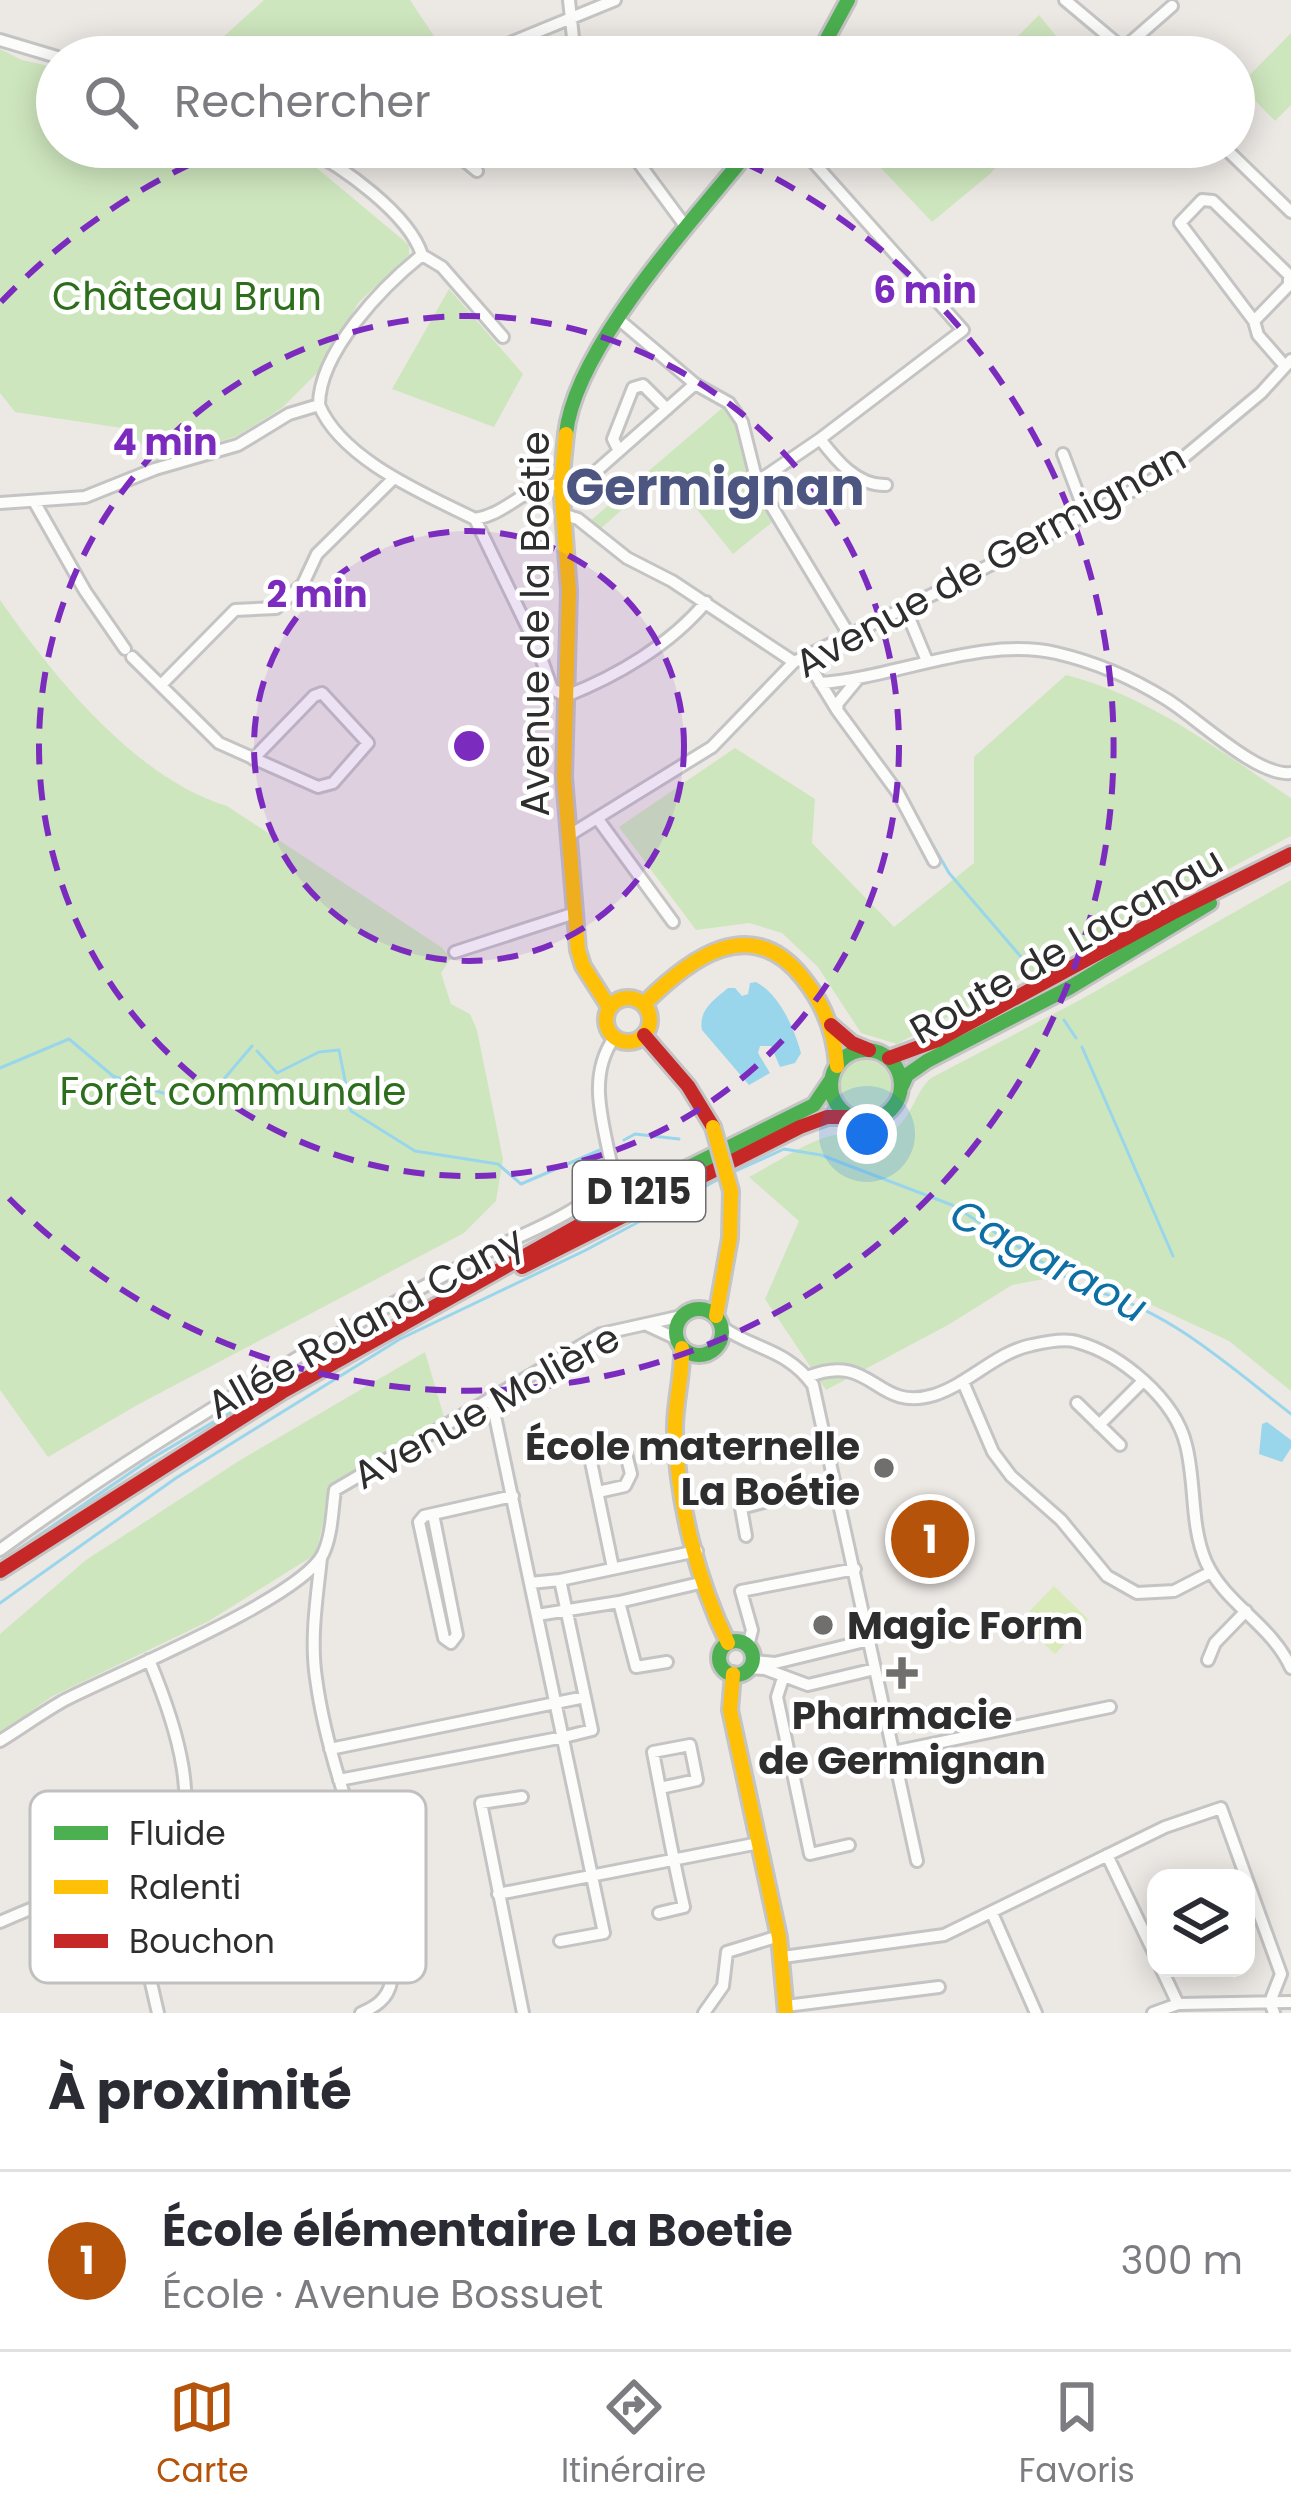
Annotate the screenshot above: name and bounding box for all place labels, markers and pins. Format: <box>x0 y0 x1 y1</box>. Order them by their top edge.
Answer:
centre of rings <box>448 725 490 767</box>
place label: École maternelle La Boétie <box>525 1419 860 1519</box>
marker: École maternelle La Boétie <box>871 1455 897 1481</box>
pin: 1 <box>891 1494 969 1584</box>
place label: Magic Form <box>847 1598 1083 1653</box>
marker: Magic Form <box>810 1612 836 1638</box>
marker: Pharmacie de Germignan <box>889 1660 915 1686</box>
place label: Pharmacie de Germignan <box>758 1688 1046 1788</box>

